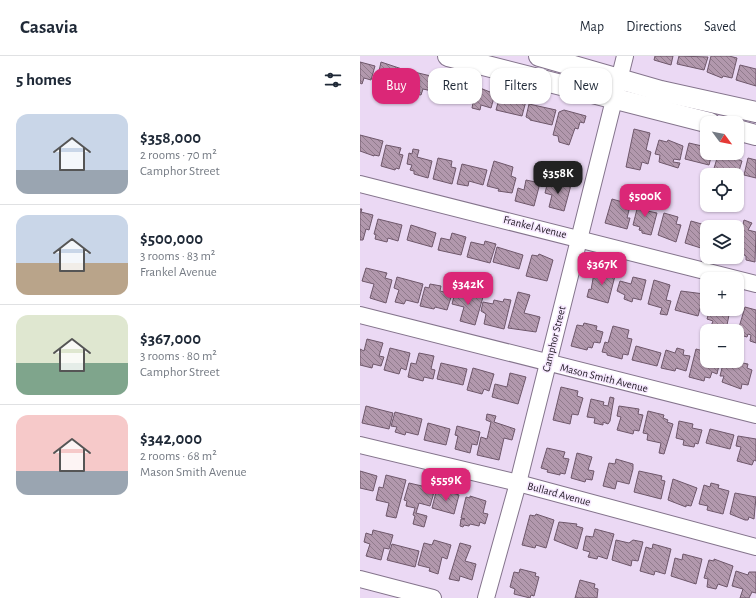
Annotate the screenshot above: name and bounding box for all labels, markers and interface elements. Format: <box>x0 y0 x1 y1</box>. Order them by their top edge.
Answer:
text: Casavia <box>20 18 78 37</box>
text: Map <box>580 20 604 34</box>
text: Directions <box>626 20 682 34</box>
text: Saved <box>704 20 736 34</box>
chip: Buy <box>372 68 420 104</box>
chip: Rent <box>428 68 482 104</box>
chip: Filters <box>490 68 551 104</box>
chip: New <box>559 68 612 104</box>
icon: filters <box>322 69 344 91</box>
text: 5 homes <box>16 71 72 88</box>
north arrow <box>700 116 744 160</box>
map controls <box>700 116 744 368</box>
text: $358,000 <box>140 129 201 146</box>
icon: home <box>48 130 96 178</box>
text: 2 rooms · 70 m² <box>140 149 217 162</box>
pin: $358K <box>530 161 586 195</box>
text: Camphor Street <box>140 165 220 178</box>
text: $358K <box>542 167 574 180</box>
button: locate <box>700 168 744 212</box>
pin: $500K <box>617 184 673 218</box>
text: $500K <box>629 190 661 203</box>
street label: Frankel Avenue <box>502 214 568 240</box>
button: layers <box>700 220 744 264</box>
text: $500,000 <box>140 230 203 247</box>
icon: home <box>48 231 96 279</box>
text: 3 rooms · 83 m² <box>140 250 215 263</box>
pin: $367K <box>574 252 630 286</box>
text: $367K <box>587 258 617 271</box>
text: Frankel Avenue <box>140 266 217 279</box>
pin: $342K <box>440 272 496 306</box>
button: + <box>700 272 744 316</box>
text: $342K <box>452 278 484 291</box>
street label: Camphor Street <box>541 305 568 373</box>
button: − <box>700 324 744 368</box>
text: $367,000 <box>140 330 201 347</box>
icon: home <box>48 331 96 379</box>
text: 3 rooms · 80 m² <box>140 350 217 363</box>
street label: Mason Smith Avenue <box>559 362 649 394</box>
text: Camphor Street <box>140 366 220 379</box>
text: $342,000 <box>140 430 202 447</box>
icon: home <box>48 431 96 479</box>
text: 2 rooms · 68 m² <box>140 450 217 463</box>
text: Mason Smith Avenue <box>140 466 247 479</box>
pin: $559K <box>418 468 474 502</box>
text: $559K <box>431 474 461 487</box>
street label: Bullard Avenue <box>526 480 592 508</box>

